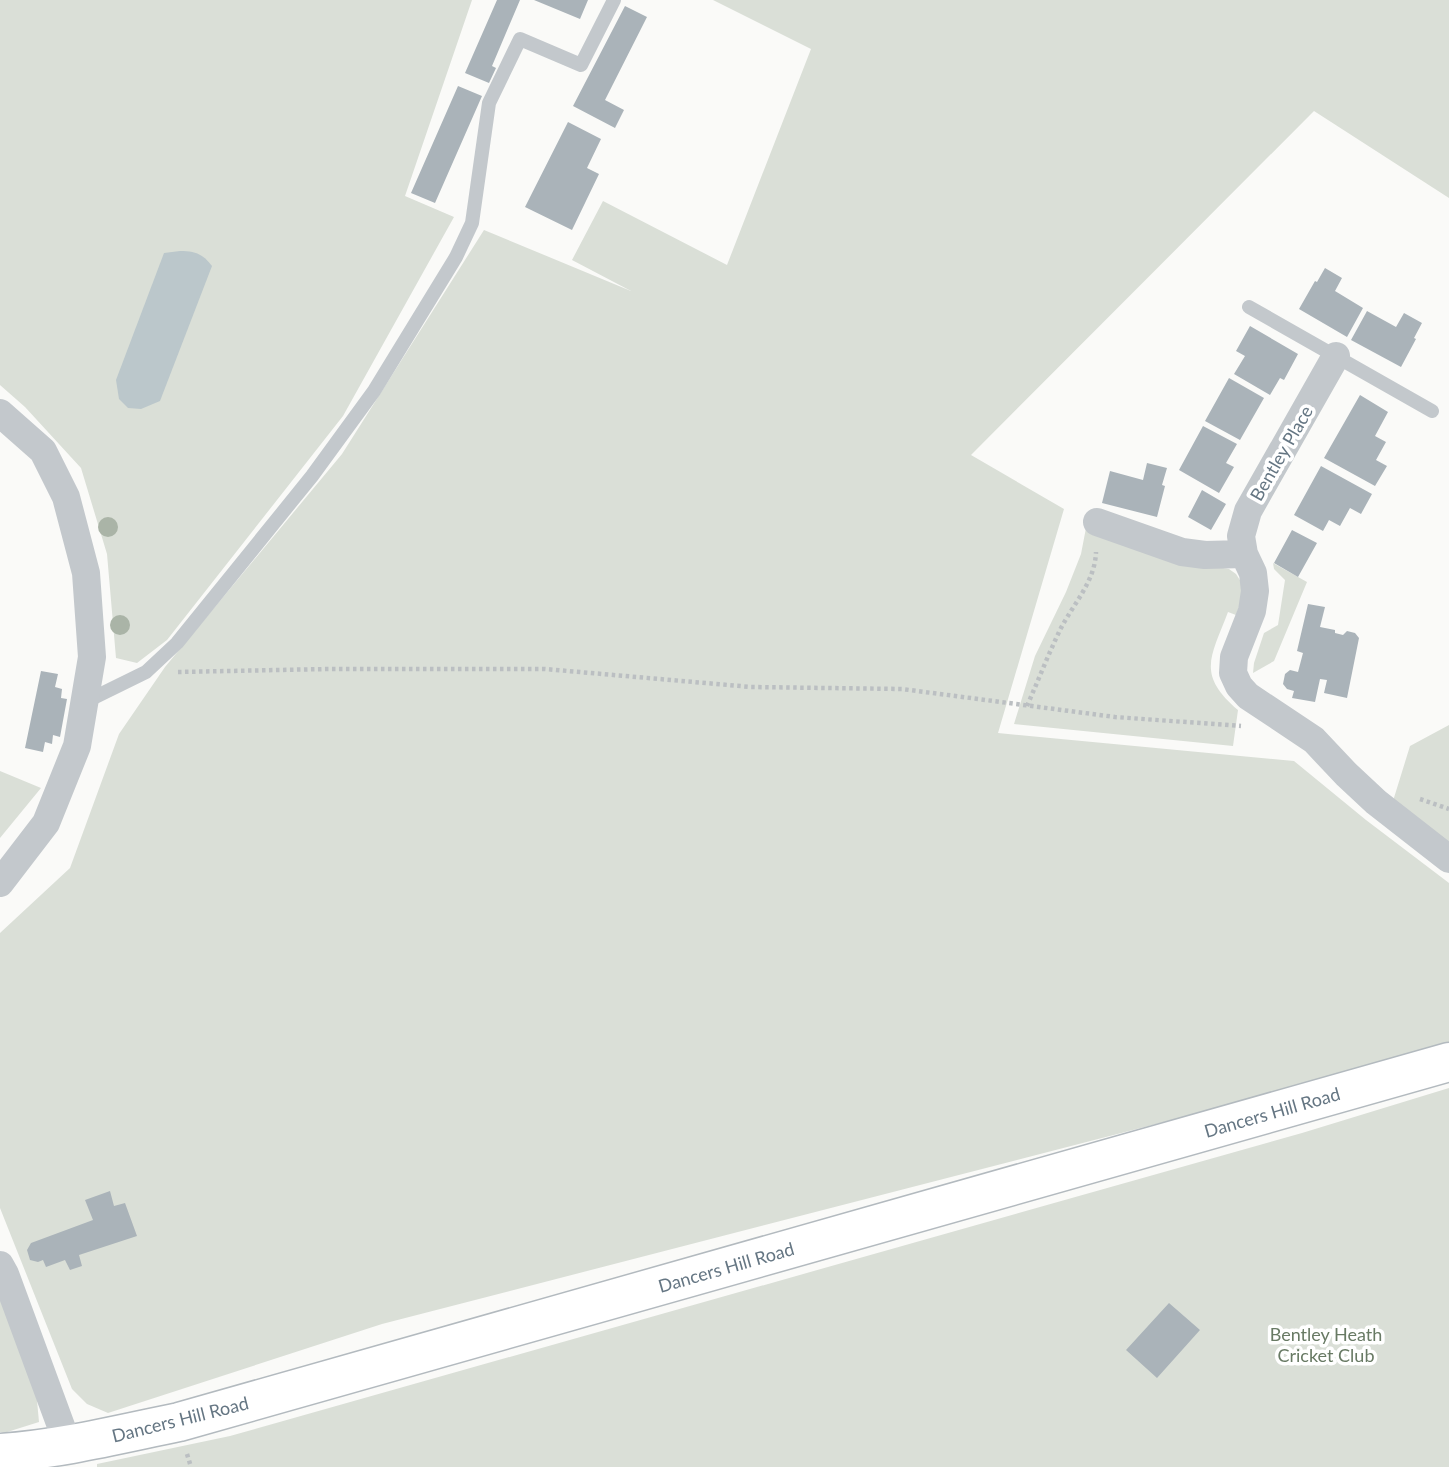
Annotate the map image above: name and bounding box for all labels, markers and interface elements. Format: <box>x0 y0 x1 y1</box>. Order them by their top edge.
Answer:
street label: Bentley Place <box>1245 401 1317 505</box>
street label: Dancers Hill Road <box>1202 1082 1342 1142</box>
street label: Dancers Hill Road <box>656 1237 796 1297</box>
park label: Bentley Heath Cricket Club <box>1270 1323 1382 1366</box>
street label: Dancers Hill Road <box>109 1391 251 1447</box>

